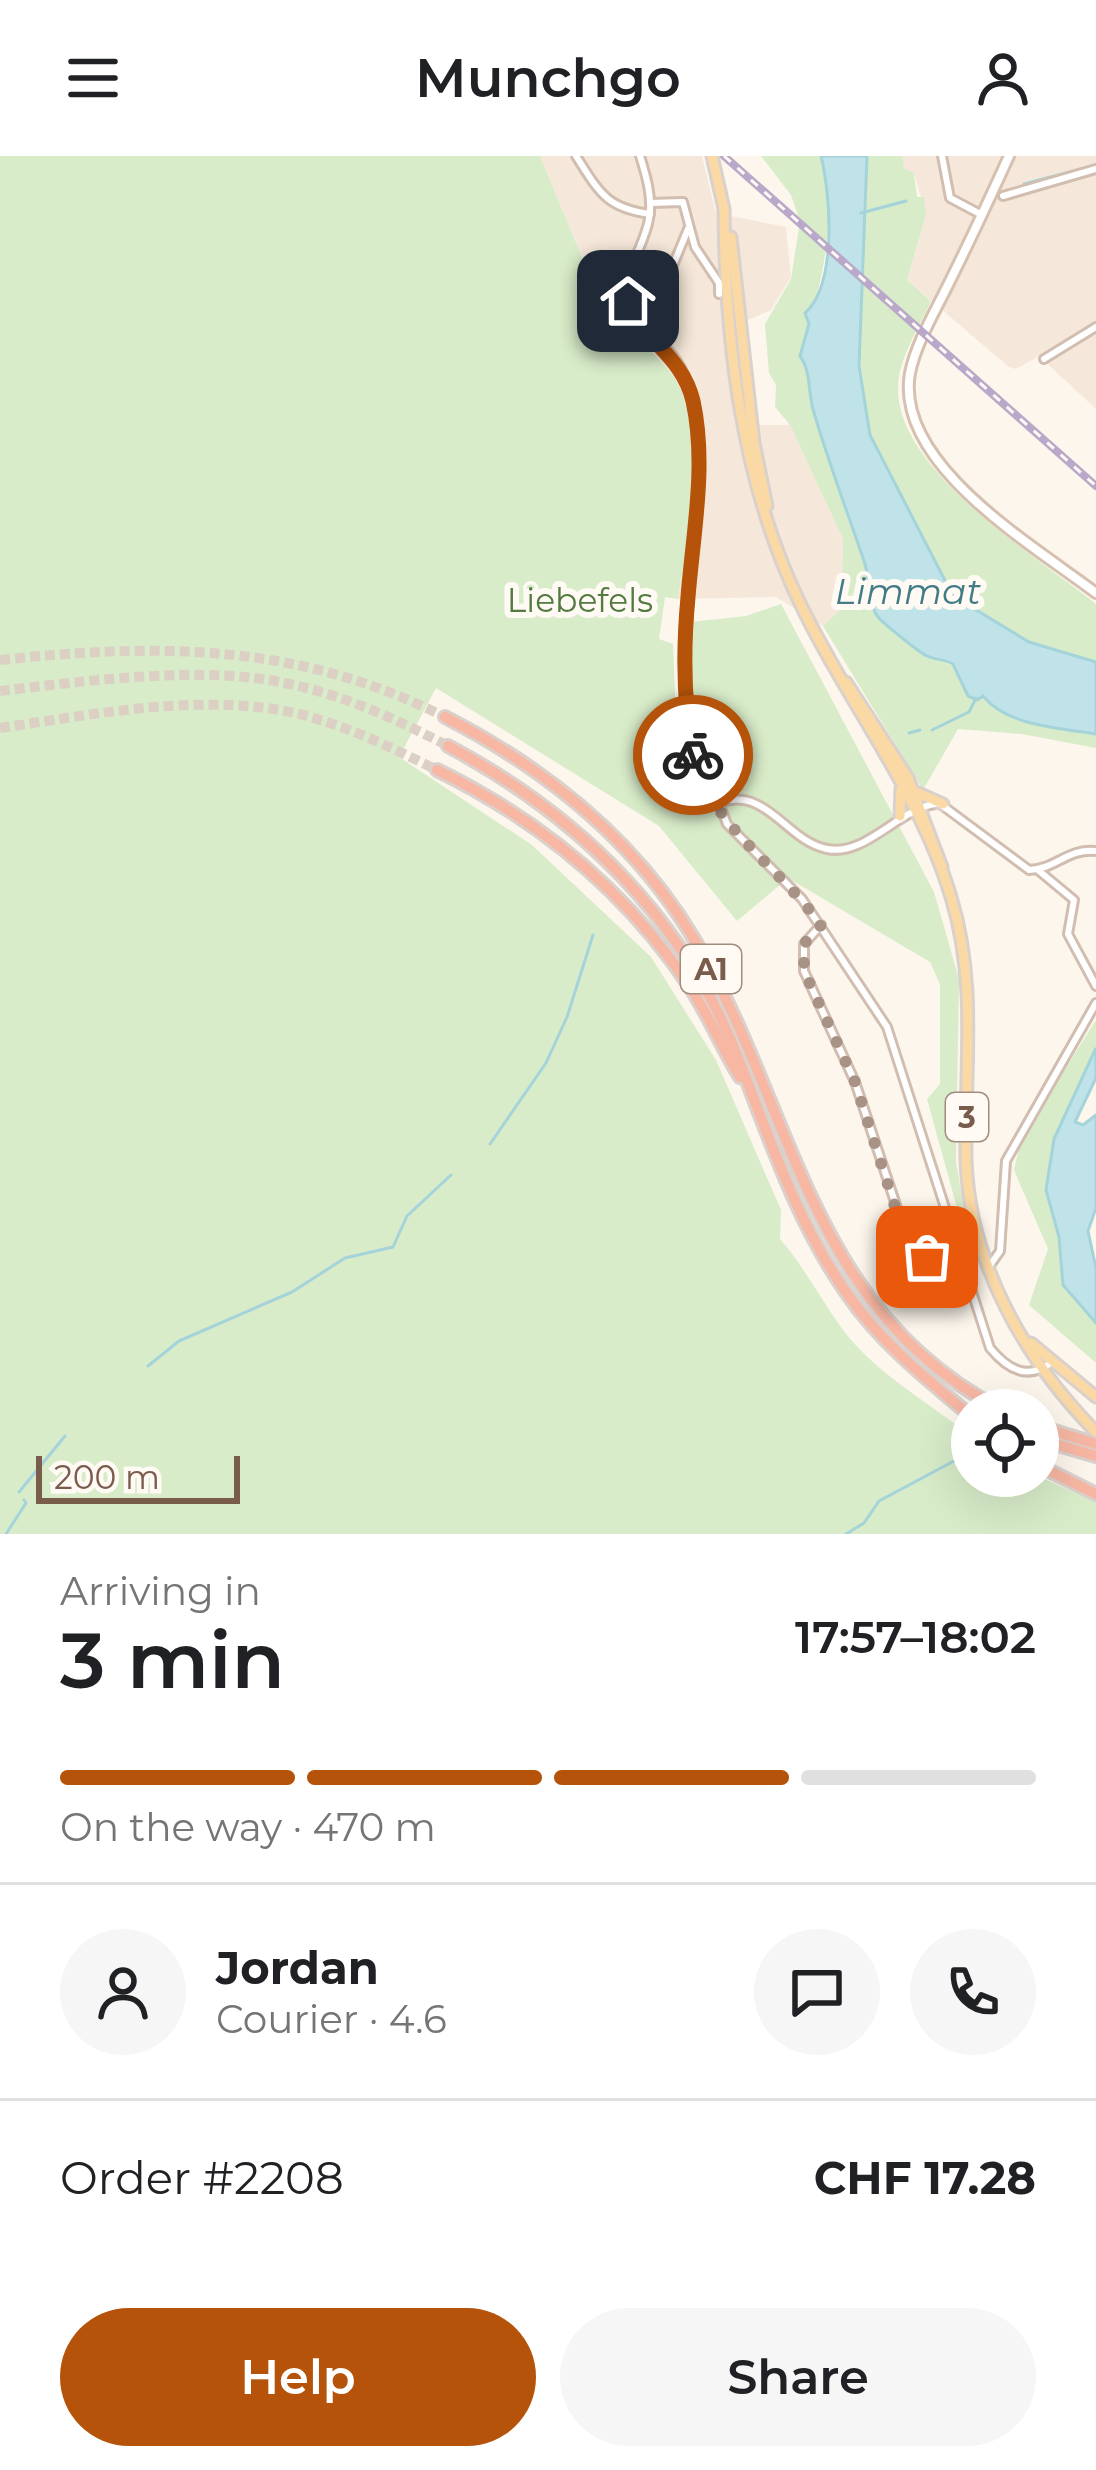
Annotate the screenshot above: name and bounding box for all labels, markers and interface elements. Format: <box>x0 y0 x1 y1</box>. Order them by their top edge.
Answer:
icon: menu <box>60 45 126 111</box>
text: Munchgo <box>415 45 681 111</box>
icon: person <box>970 45 1036 111</box>
pin <box>577 250 679 352</box>
icon: home <box>595 268 661 334</box>
water label: Limmat <box>835 569 982 613</box>
park label: Liebefels <box>507 580 653 620</box>
courier <box>633 695 753 815</box>
icon: bike <box>660 722 726 788</box>
road number: A1 <box>681 945 741 993</box>
road number: 3 <box>946 1093 988 1141</box>
pin <box>876 1206 978 1308</box>
icon: bag <box>894 1224 960 1290</box>
map controls <box>951 1389 1059 1497</box>
button: locate <box>951 1389 1059 1497</box>
scale bar <box>36 1450 240 1503</box>
text: 200 m <box>54 1457 160 1497</box>
text: Arriving in <box>60 1567 261 1615</box>
text: 17:57–18:02 <box>795 1609 1036 1664</box>
text: 3 min <box>60 1612 285 1708</box>
text: On the way · 470 m <box>60 1803 436 1851</box>
button: person <box>60 1929 186 2055</box>
button: chat <box>754 1929 880 2055</box>
button: phone <box>910 1929 1036 2055</box>
text: Jordan <box>216 1940 379 1995</box>
text: Courier · 4.6 <box>216 1995 447 2043</box>
text: Order #2208 <box>60 2150 344 2205</box>
text: CHF 17.28 <box>814 2150 1036 2205</box>
button: Help <box>60 2308 536 2446</box>
button: Share <box>560 2308 1036 2446</box>

